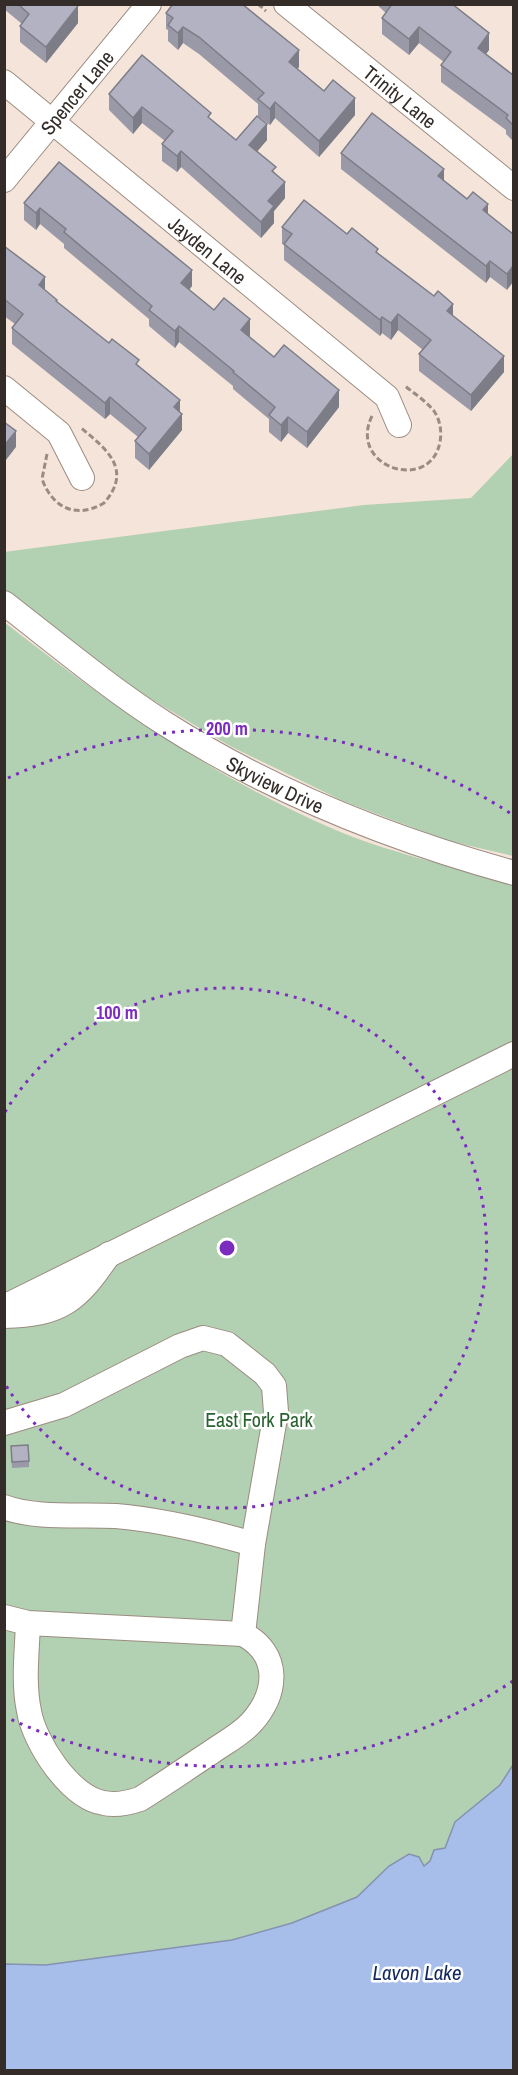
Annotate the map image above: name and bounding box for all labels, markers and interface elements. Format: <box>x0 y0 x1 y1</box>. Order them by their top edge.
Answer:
street label: Spencer Lane <box>34 44 119 140</box>
street label: Trinity Lane <box>358 59 443 134</box>
street label: Jayden Lane <box>163 209 253 290</box>
text: 200 m <box>206 716 248 741</box>
street label: Skyview Drive <box>222 749 328 819</box>
text: 100 m <box>96 1000 138 1025</box>
centre of rings <box>217 1238 237 1258</box>
park label: East Fork Park <box>205 1406 314 1433</box>
water label: Lavon Lake <box>372 1958 462 1987</box>

